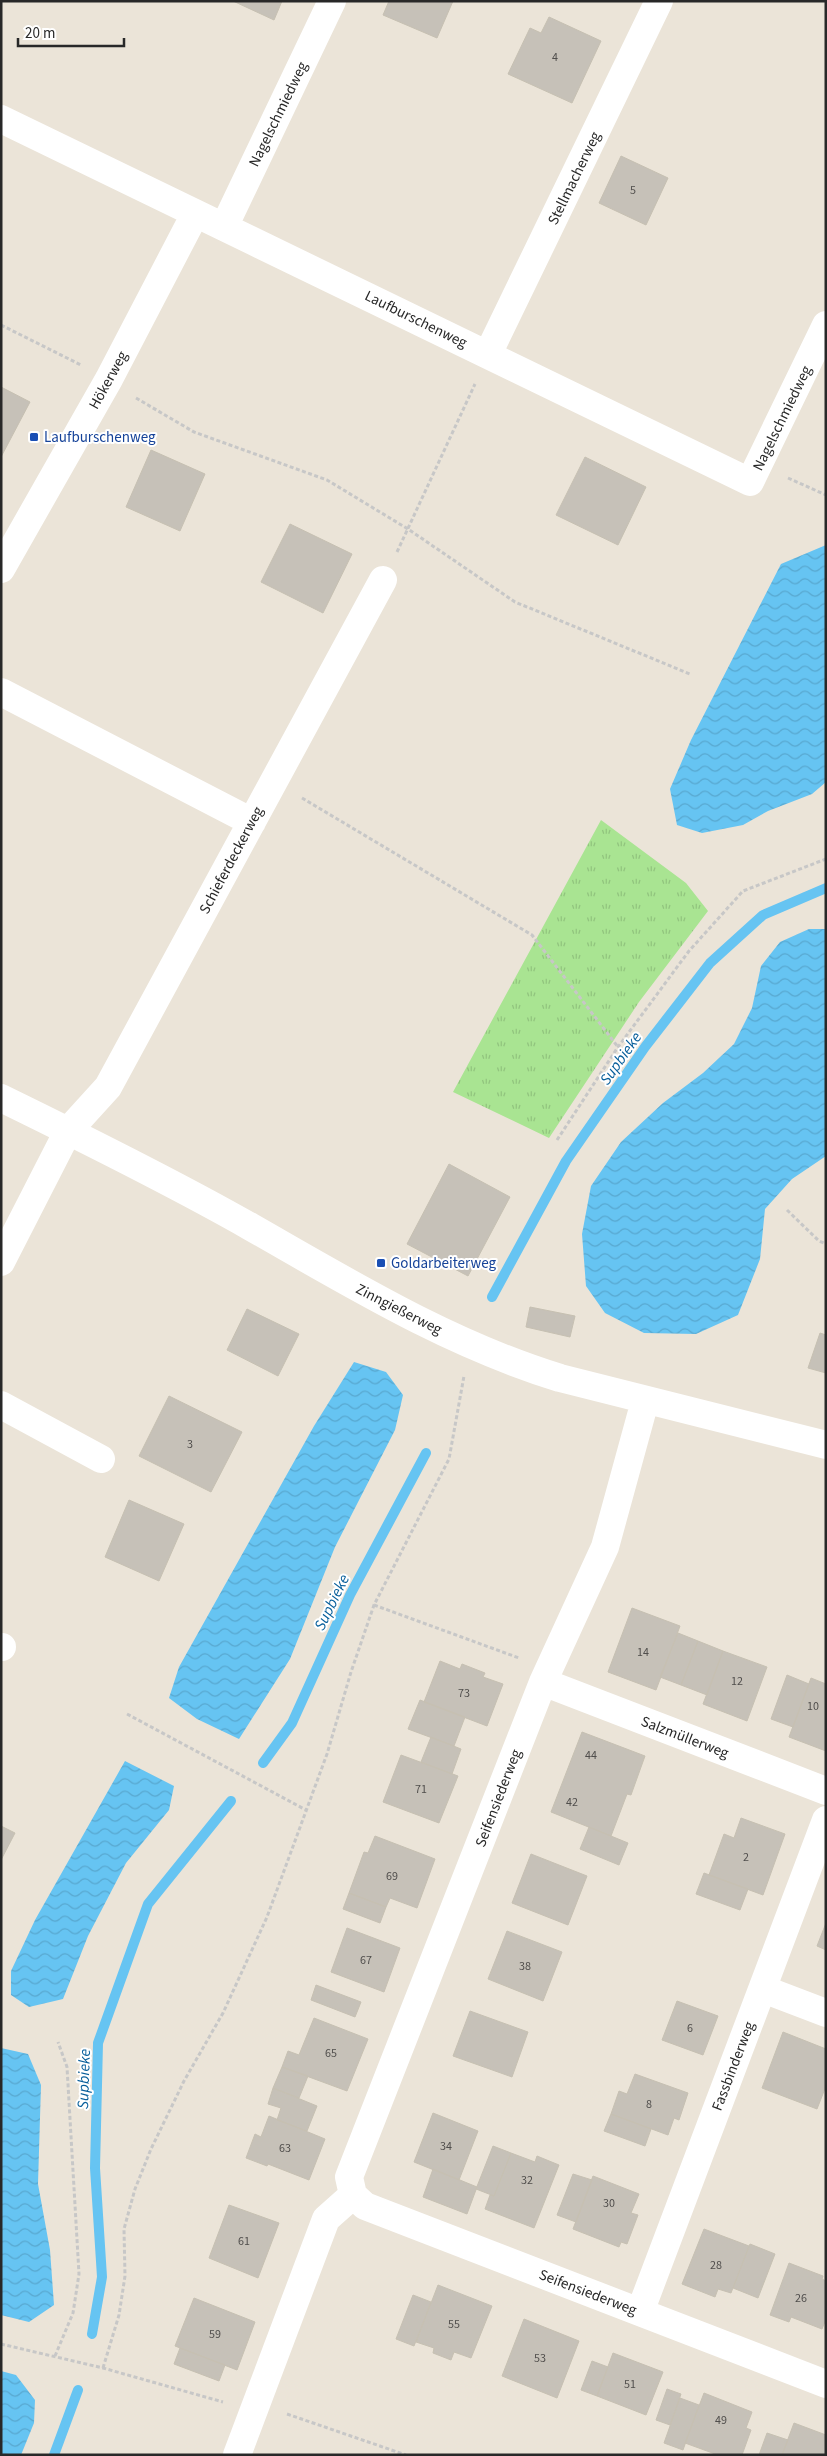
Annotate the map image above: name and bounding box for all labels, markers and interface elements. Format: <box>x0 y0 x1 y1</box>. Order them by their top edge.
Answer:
scale bar <box>18 15 124 47</box>
text: 20 m <box>25 23 55 44</box>
house number: 4 <box>552 49 558 66</box>
street label: Nagelschmiedweg <box>244 58 313 170</box>
street label: Stellmacherweg <box>543 128 606 228</box>
house number: 5 <box>630 182 636 199</box>
street label: Laufburschenweg <box>361 286 471 354</box>
street label: Hökerweg <box>84 347 133 413</box>
street label: Nagelschmiedweg <box>748 362 817 474</box>
place label: Laufburschenweg <box>44 427 156 448</box>
marker: Laufburschenweg <box>28 431 40 443</box>
street label: Schieferdeckerweg <box>194 802 269 918</box>
water label: Supbieke <box>595 1027 647 1089</box>
place label: Goldarbeiterweg <box>391 1253 497 1274</box>
marker: Goldarbeiterweg <box>375 1257 387 1269</box>
street label: Zinngießerweg <box>352 1279 446 1340</box>
house number: 3 <box>187 1436 193 1453</box>
water label: Supbieke <box>309 1570 355 1634</box>
house number: 14 <box>637 1644 649 1661</box>
house number: 12 <box>731 1673 743 1690</box>
house number: 73 <box>458 1685 470 1702</box>
house number: 10 <box>807 1698 819 1715</box>
street label: Salzmüllerweg <box>638 1711 732 1764</box>
street label: Seifensiederweg <box>470 1746 527 1850</box>
house number: 44 <box>585 1747 597 1764</box>
house number: 71 <box>415 1781 427 1798</box>
house number: 42 <box>566 1794 578 1811</box>
house number: 2 <box>743 1849 749 1866</box>
house number: 69 <box>386 1868 398 1885</box>
house number: 67 <box>360 1952 372 1969</box>
house number: 38 <box>519 1958 531 1975</box>
street label: Fassbinderweg <box>707 2018 760 2114</box>
house number: 6 <box>687 2020 693 2037</box>
house number: 65 <box>325 2045 337 2062</box>
water label: Supbieke <box>72 2048 96 2109</box>
house number: 8 <box>646 2096 652 2113</box>
house number: 34 <box>440 2138 452 2155</box>
house number: 63 <box>279 2140 291 2157</box>
house number: 32 <box>521 2172 533 2189</box>
house number: 30 <box>603 2195 615 2212</box>
house number: 61 <box>238 2233 250 2250</box>
house number: 28 <box>710 2257 722 2274</box>
street label: Seifensiederweg <box>536 2264 640 2321</box>
house number: 26 <box>795 2290 807 2307</box>
house number: 55 <box>448 2316 460 2333</box>
house number: 59 <box>209 2326 221 2343</box>
house number: 53 <box>534 2350 546 2367</box>
house number: 51 <box>624 2376 636 2393</box>
house number: 49 <box>715 2412 727 2429</box>

